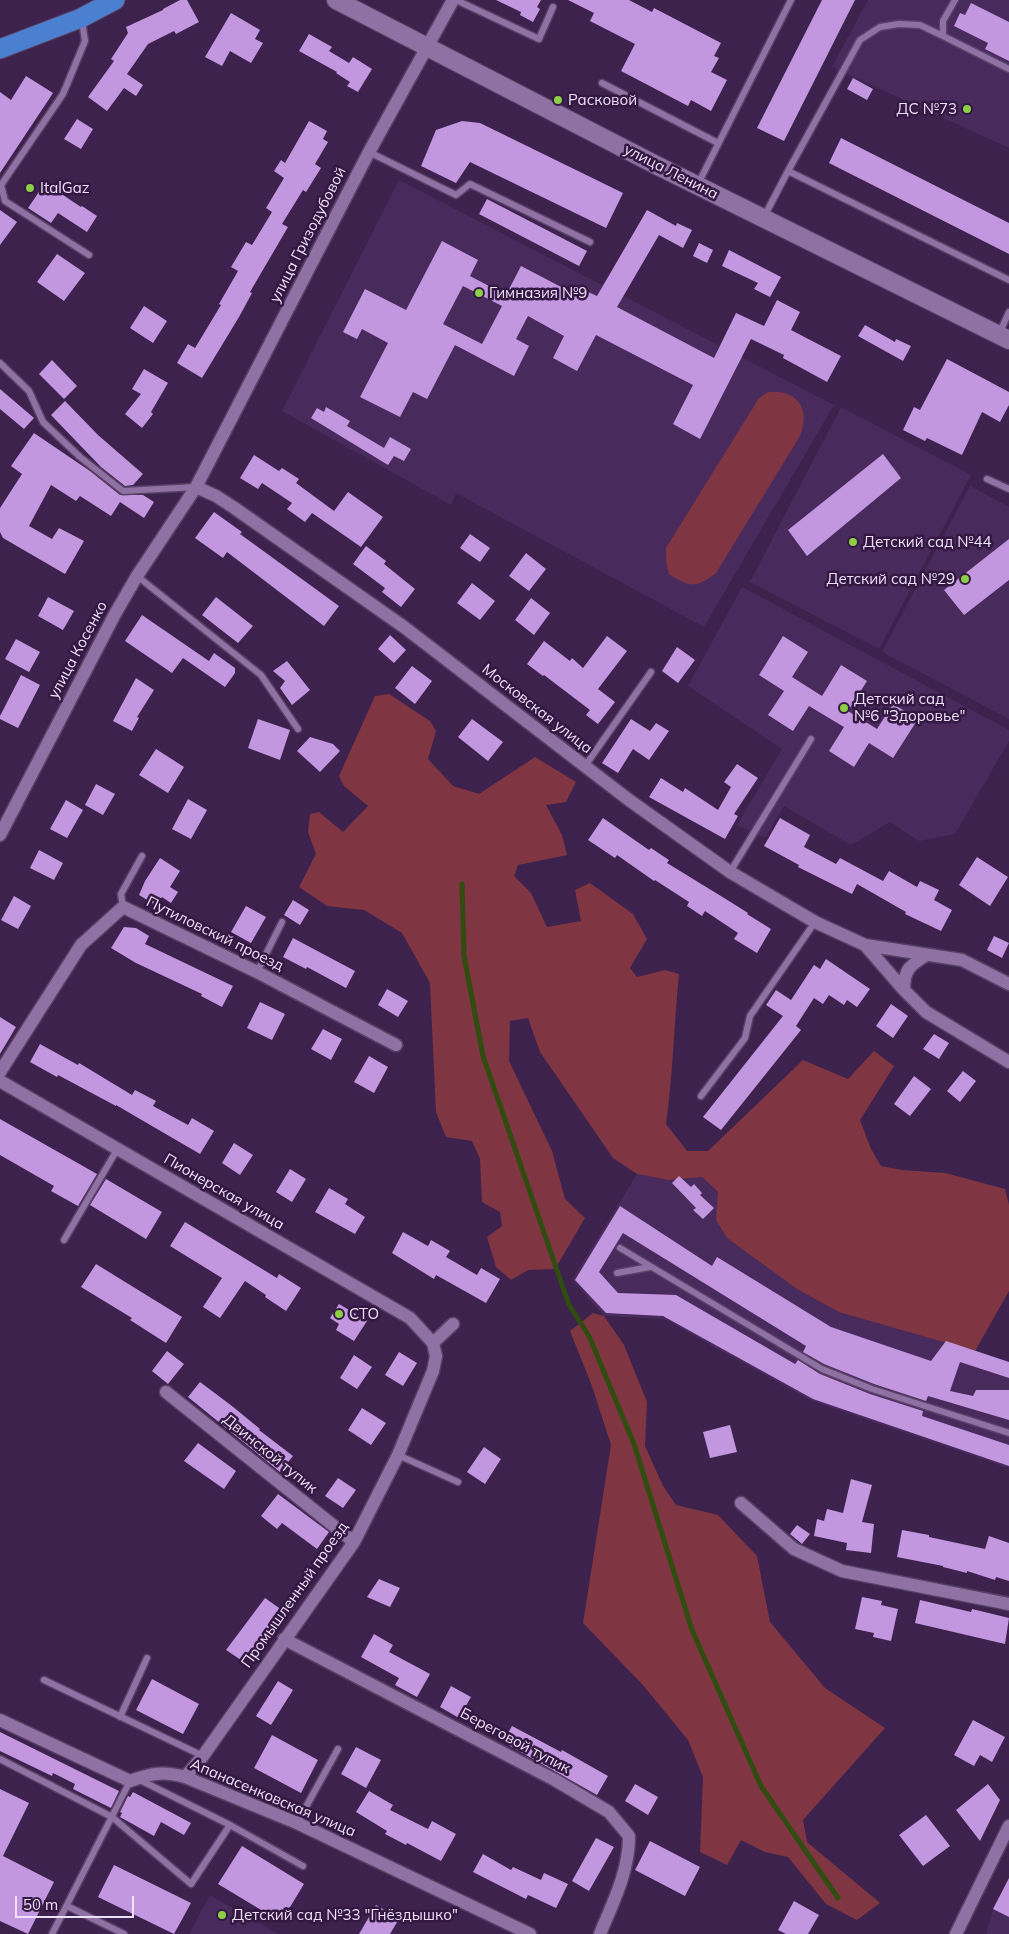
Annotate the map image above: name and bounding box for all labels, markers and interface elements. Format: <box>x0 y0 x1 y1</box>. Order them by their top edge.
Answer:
place label: Расковой <box>568 91 637 109</box>
marker: Расковой <box>552 94 564 106</box>
place label: ДС №73 <box>897 100 957 118</box>
marker: ДС №73 <box>961 103 973 115</box>
street label: улица Ленина <box>621 141 721 203</box>
street label: улица Гризодубовой <box>266 164 350 306</box>
place label: ItalGaz <box>40 179 89 197</box>
marker: ItalGaz <box>24 182 36 194</box>
place label: Гимназия №9 <box>489 284 587 302</box>
marker: Гимназия №9 <box>473 287 485 299</box>
place label: Детский сад №44 <box>863 533 992 551</box>
marker: Детский сад №44 <box>847 536 859 548</box>
place label: Детский сад №29 <box>826 570 955 588</box>
marker: Детский сад №29 <box>959 573 971 585</box>
street label: улица Косенко <box>45 598 111 702</box>
street label: Московская улица <box>478 660 596 758</box>
place label: Детский сад №6 "Здоровье" <box>854 690 965 725</box>
marker: Детский сад №6 "Здоровье" <box>838 702 850 714</box>
street label: Путиловский проезд <box>143 893 287 975</box>
street label: Пионерская улица <box>161 1150 287 1234</box>
place label: СТО <box>349 1305 379 1323</box>
marker: СТО <box>333 1308 345 1320</box>
street label: Двинской тупик <box>219 1410 321 1498</box>
street label: Промышленный проезд <box>238 1519 352 1671</box>
street label: Береговой тупик <box>457 1704 573 1778</box>
street label: Апанасенковская улица <box>188 1755 358 1841</box>
scale bar <box>18 1886 136 1918</box>
text: 50 m <box>23 1895 58 1914</box>
place label: Детский сад №33 "Гнёздышко" <box>232 1906 458 1924</box>
marker: Детский сад №33 "Гнёздышко" <box>216 1909 228 1921</box>

